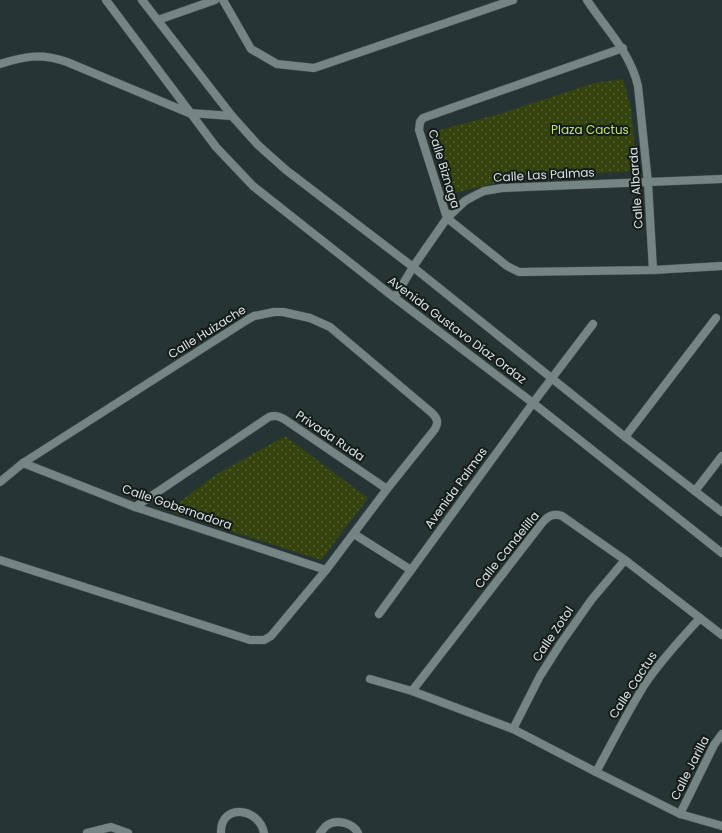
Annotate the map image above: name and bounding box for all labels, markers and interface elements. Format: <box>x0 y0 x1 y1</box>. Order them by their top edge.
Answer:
park label: Plaza Cactus <box>551 121 629 138</box>
street label: Calle Biznaga <box>424 127 465 210</box>
street label: Calle Albarda <box>624 147 647 229</box>
street label: Calle Las Palmas <box>493 163 595 186</box>
street label: Avenida Gustavo Díaz Ordaz <box>384 272 530 387</box>
street label: Calle Huizache <box>165 301 249 362</box>
street label: Privada Ruda <box>292 406 368 465</box>
street label: Avenida Palmas <box>420 443 491 532</box>
street label: Calle Gobernadora <box>120 480 234 533</box>
street label: Calle Candelilla <box>470 508 543 592</box>
street label: Calle Zotol <box>528 603 577 665</box>
street label: Calle Cactus <box>605 648 661 722</box>
street label: Calle Jarilla <box>666 733 713 803</box>

